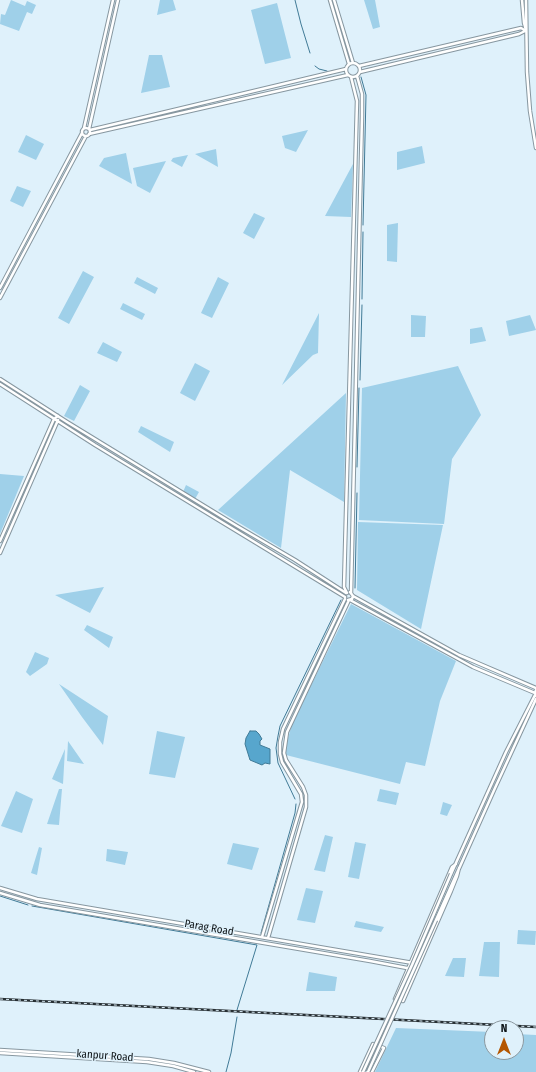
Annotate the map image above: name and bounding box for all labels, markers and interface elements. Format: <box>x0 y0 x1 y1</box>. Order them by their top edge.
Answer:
street label: Parag Road <box>183 917 235 939</box>
north arrow <box>484 1020 524 1060</box>
text: N <box>501 1022 507 1035</box>
street label: kanpur Road <box>76 1047 134 1065</box>

